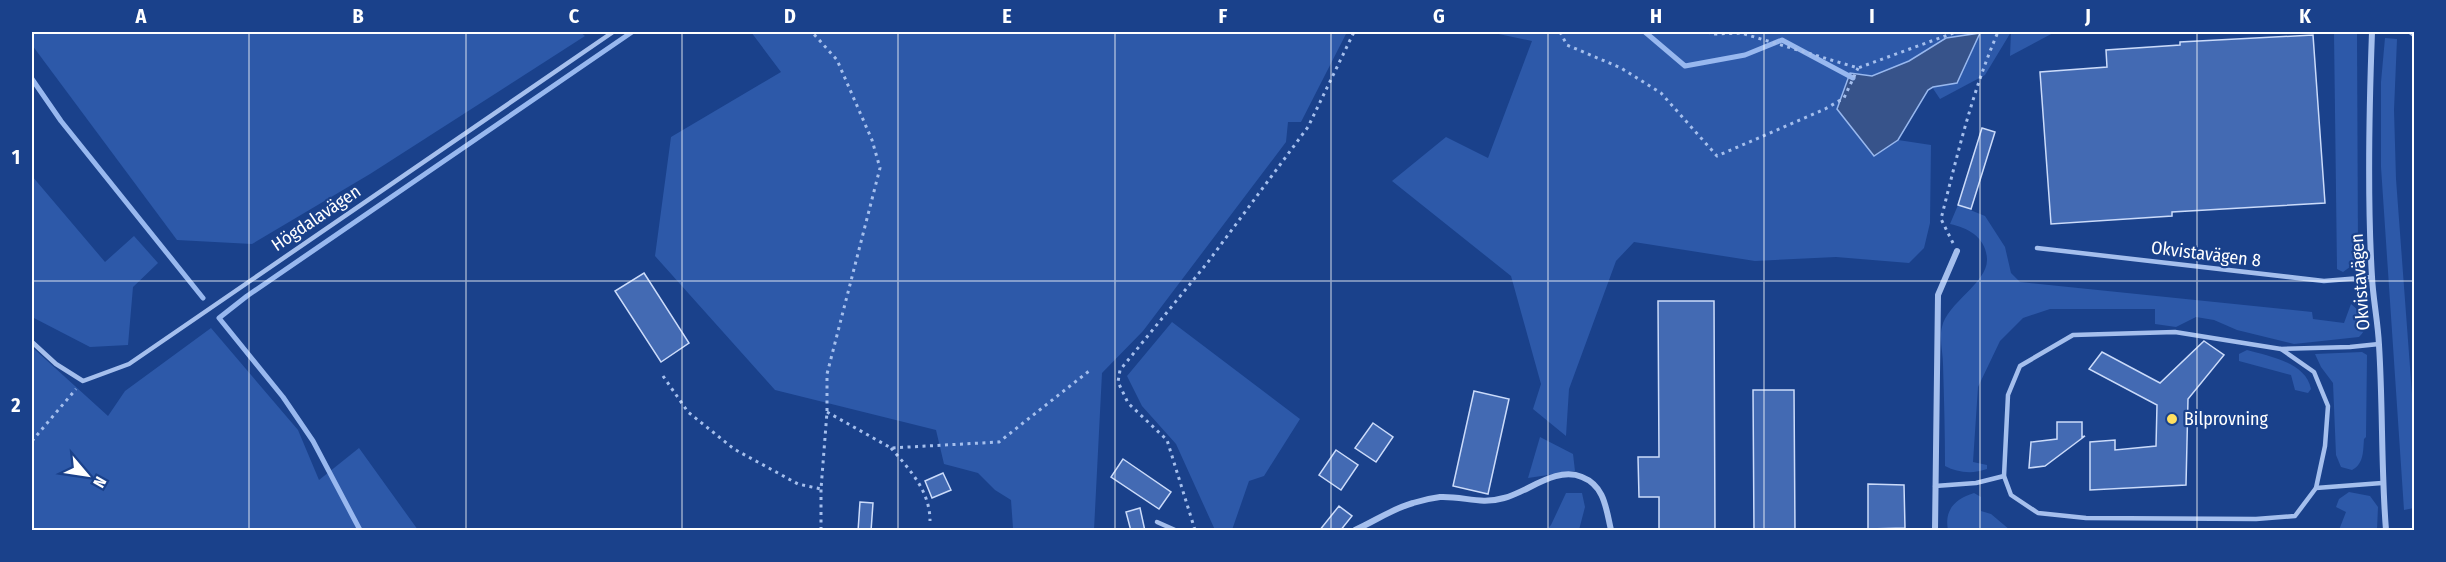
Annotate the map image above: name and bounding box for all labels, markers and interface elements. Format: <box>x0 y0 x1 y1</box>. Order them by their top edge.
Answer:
text: A <box>135 4 148 28</box>
text: B <box>352 4 364 28</box>
text: C <box>569 4 580 28</box>
text: D <box>784 4 796 28</box>
text: E <box>1002 4 1012 28</box>
text: F <box>1219 4 1228 28</box>
text: G <box>1433 4 1445 28</box>
text: H <box>1650 4 1662 28</box>
text: I <box>1869 4 1875 28</box>
text: J <box>2084 4 2091 28</box>
text: K <box>2299 4 2311 28</box>
text: 1 <box>12 145 20 169</box>
street label: Högdalavägen <box>267 180 365 256</box>
street label: Okvistavägen <box>2346 233 2374 331</box>
street label: Okvistavägen 8 <box>2150 236 2262 272</box>
text: 2 <box>10 393 21 417</box>
place label: Bilprovning <box>2184 408 2268 430</box>
marker: Bilprovning <box>2165 412 2179 426</box>
north arrow <box>57 445 117 505</box>
text: N <box>89 473 110 491</box>

